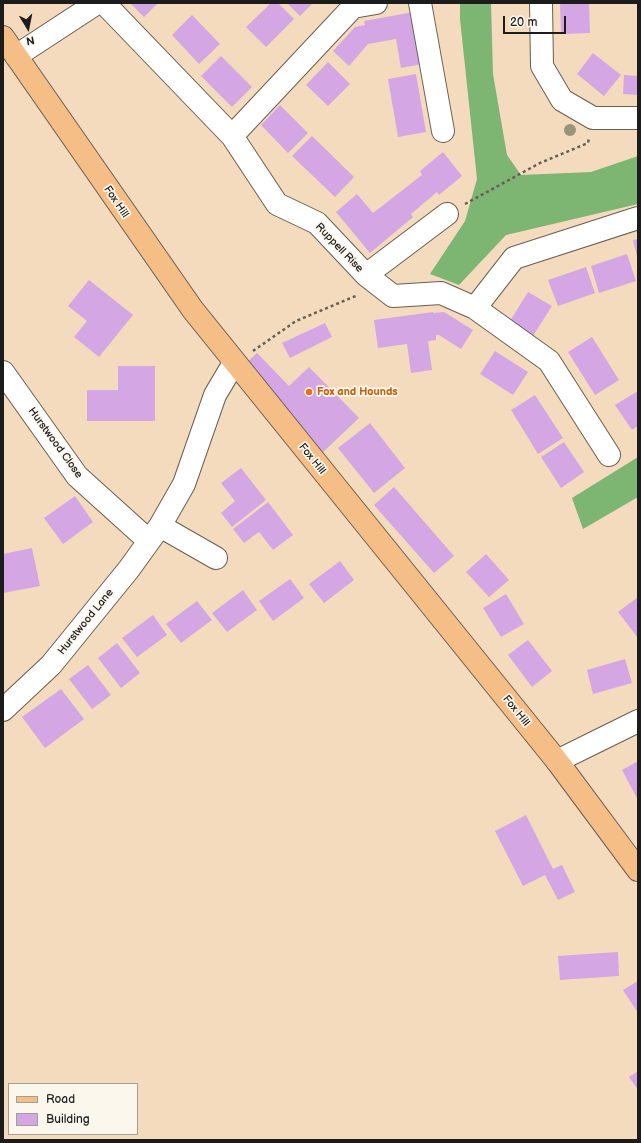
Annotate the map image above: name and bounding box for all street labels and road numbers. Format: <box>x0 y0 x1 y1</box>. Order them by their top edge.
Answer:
street label: Fox Hill <box>101 183 131 221</box>
street label: Ruppell Rise <box>312 221 366 275</box>
street label: Hurstwood Close <box>25 405 85 481</box>
street label: Fox Hill <box>296 441 328 477</box>
street label: Hurstwood Lane <box>55 586 117 658</box>
street label: Fox Hill <box>500 693 532 729</box>

